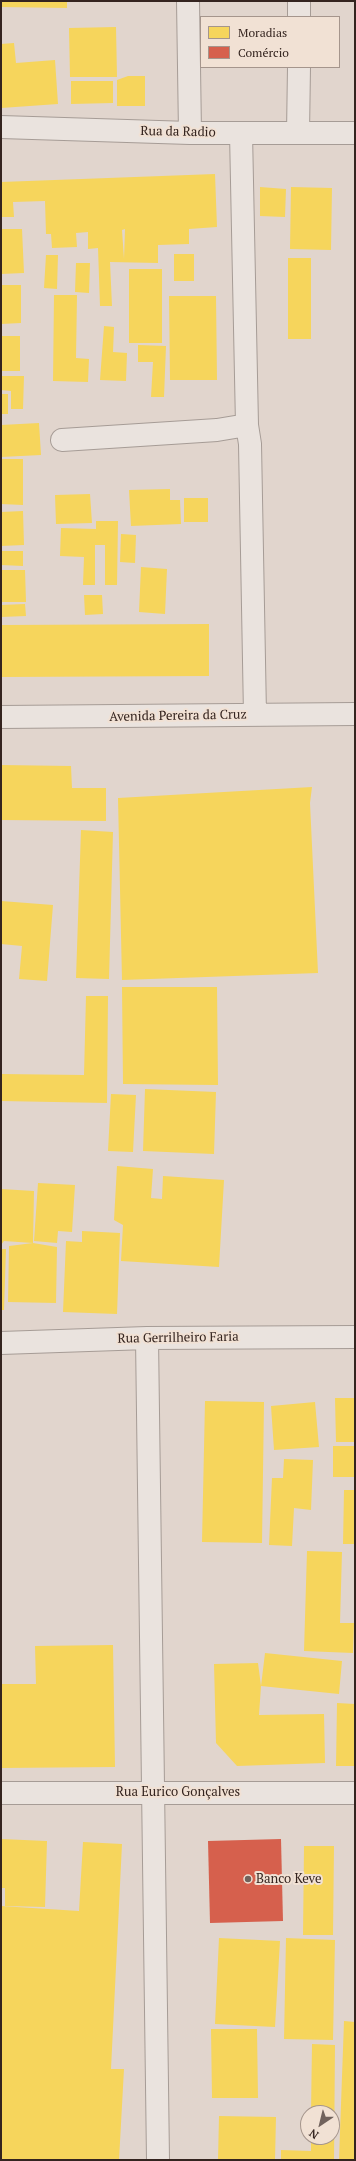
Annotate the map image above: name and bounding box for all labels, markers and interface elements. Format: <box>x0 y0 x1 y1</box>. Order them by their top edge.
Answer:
legend <box>200 16 340 68</box>
text: Moradias <box>238 25 287 40</box>
text: Comércio <box>238 45 289 60</box>
street label: Rua da Radio <box>140 124 216 140</box>
street label: Avenida Pereira da Cruz <box>109 707 247 725</box>
street label: Rua Gerrilheiro Faria <box>117 1329 239 1347</box>
street label: Rua Eurico Gonçalves <box>116 1784 240 1800</box>
place label: Banco Keve <box>256 1871 321 1887</box>
marker: Banco Keve <box>243 1874 253 1884</box>
north arrow <box>300 2105 340 2145</box>
text: N <box>306 2126 321 2142</box>

